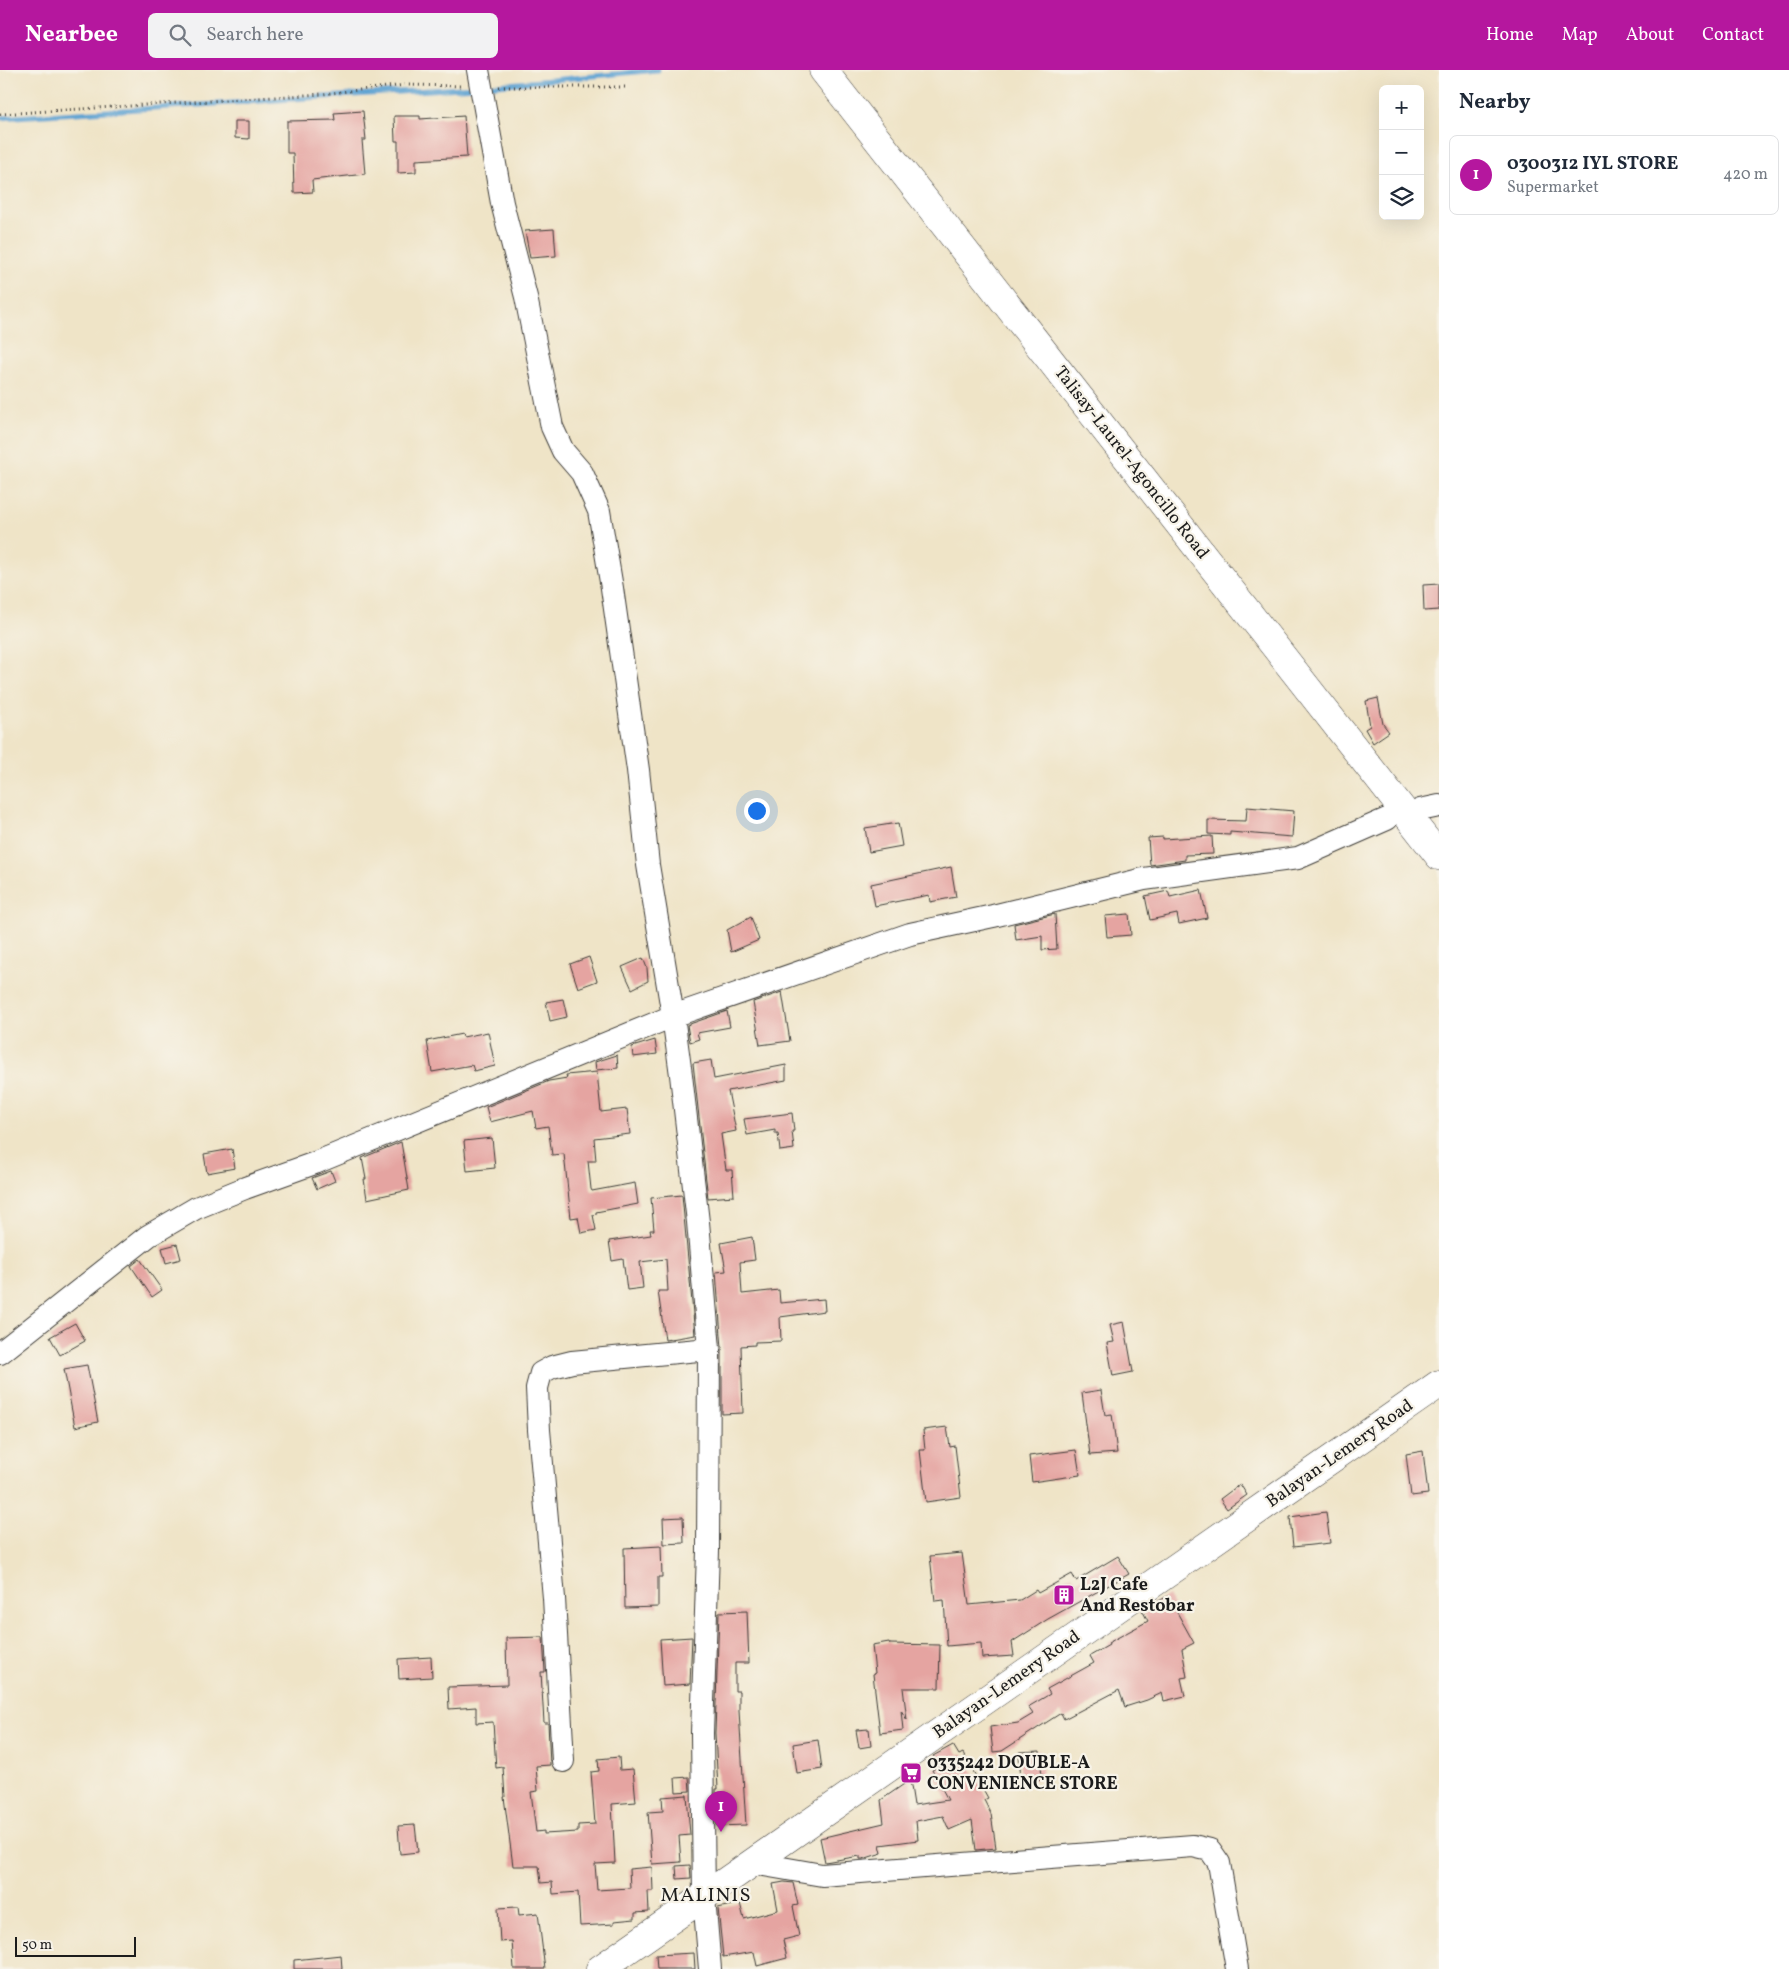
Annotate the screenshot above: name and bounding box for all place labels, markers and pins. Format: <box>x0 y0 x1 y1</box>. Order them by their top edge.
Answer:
place label: L2J Cafe And Restobar <box>1080 1573 1195 1619</box>
building icon: L2J Cafe And Restobar <box>1052 1583 1076 1607</box>
place label: 0335242 DOUBLE-A CONVENIENCE STORE <box>927 1751 1118 1797</box>
supermarket icon: 0335242 DOUBLE-A CONVENIENCE STORE <box>899 1761 923 1785</box>
pin: 1 <box>705 1791 737 1832</box>

